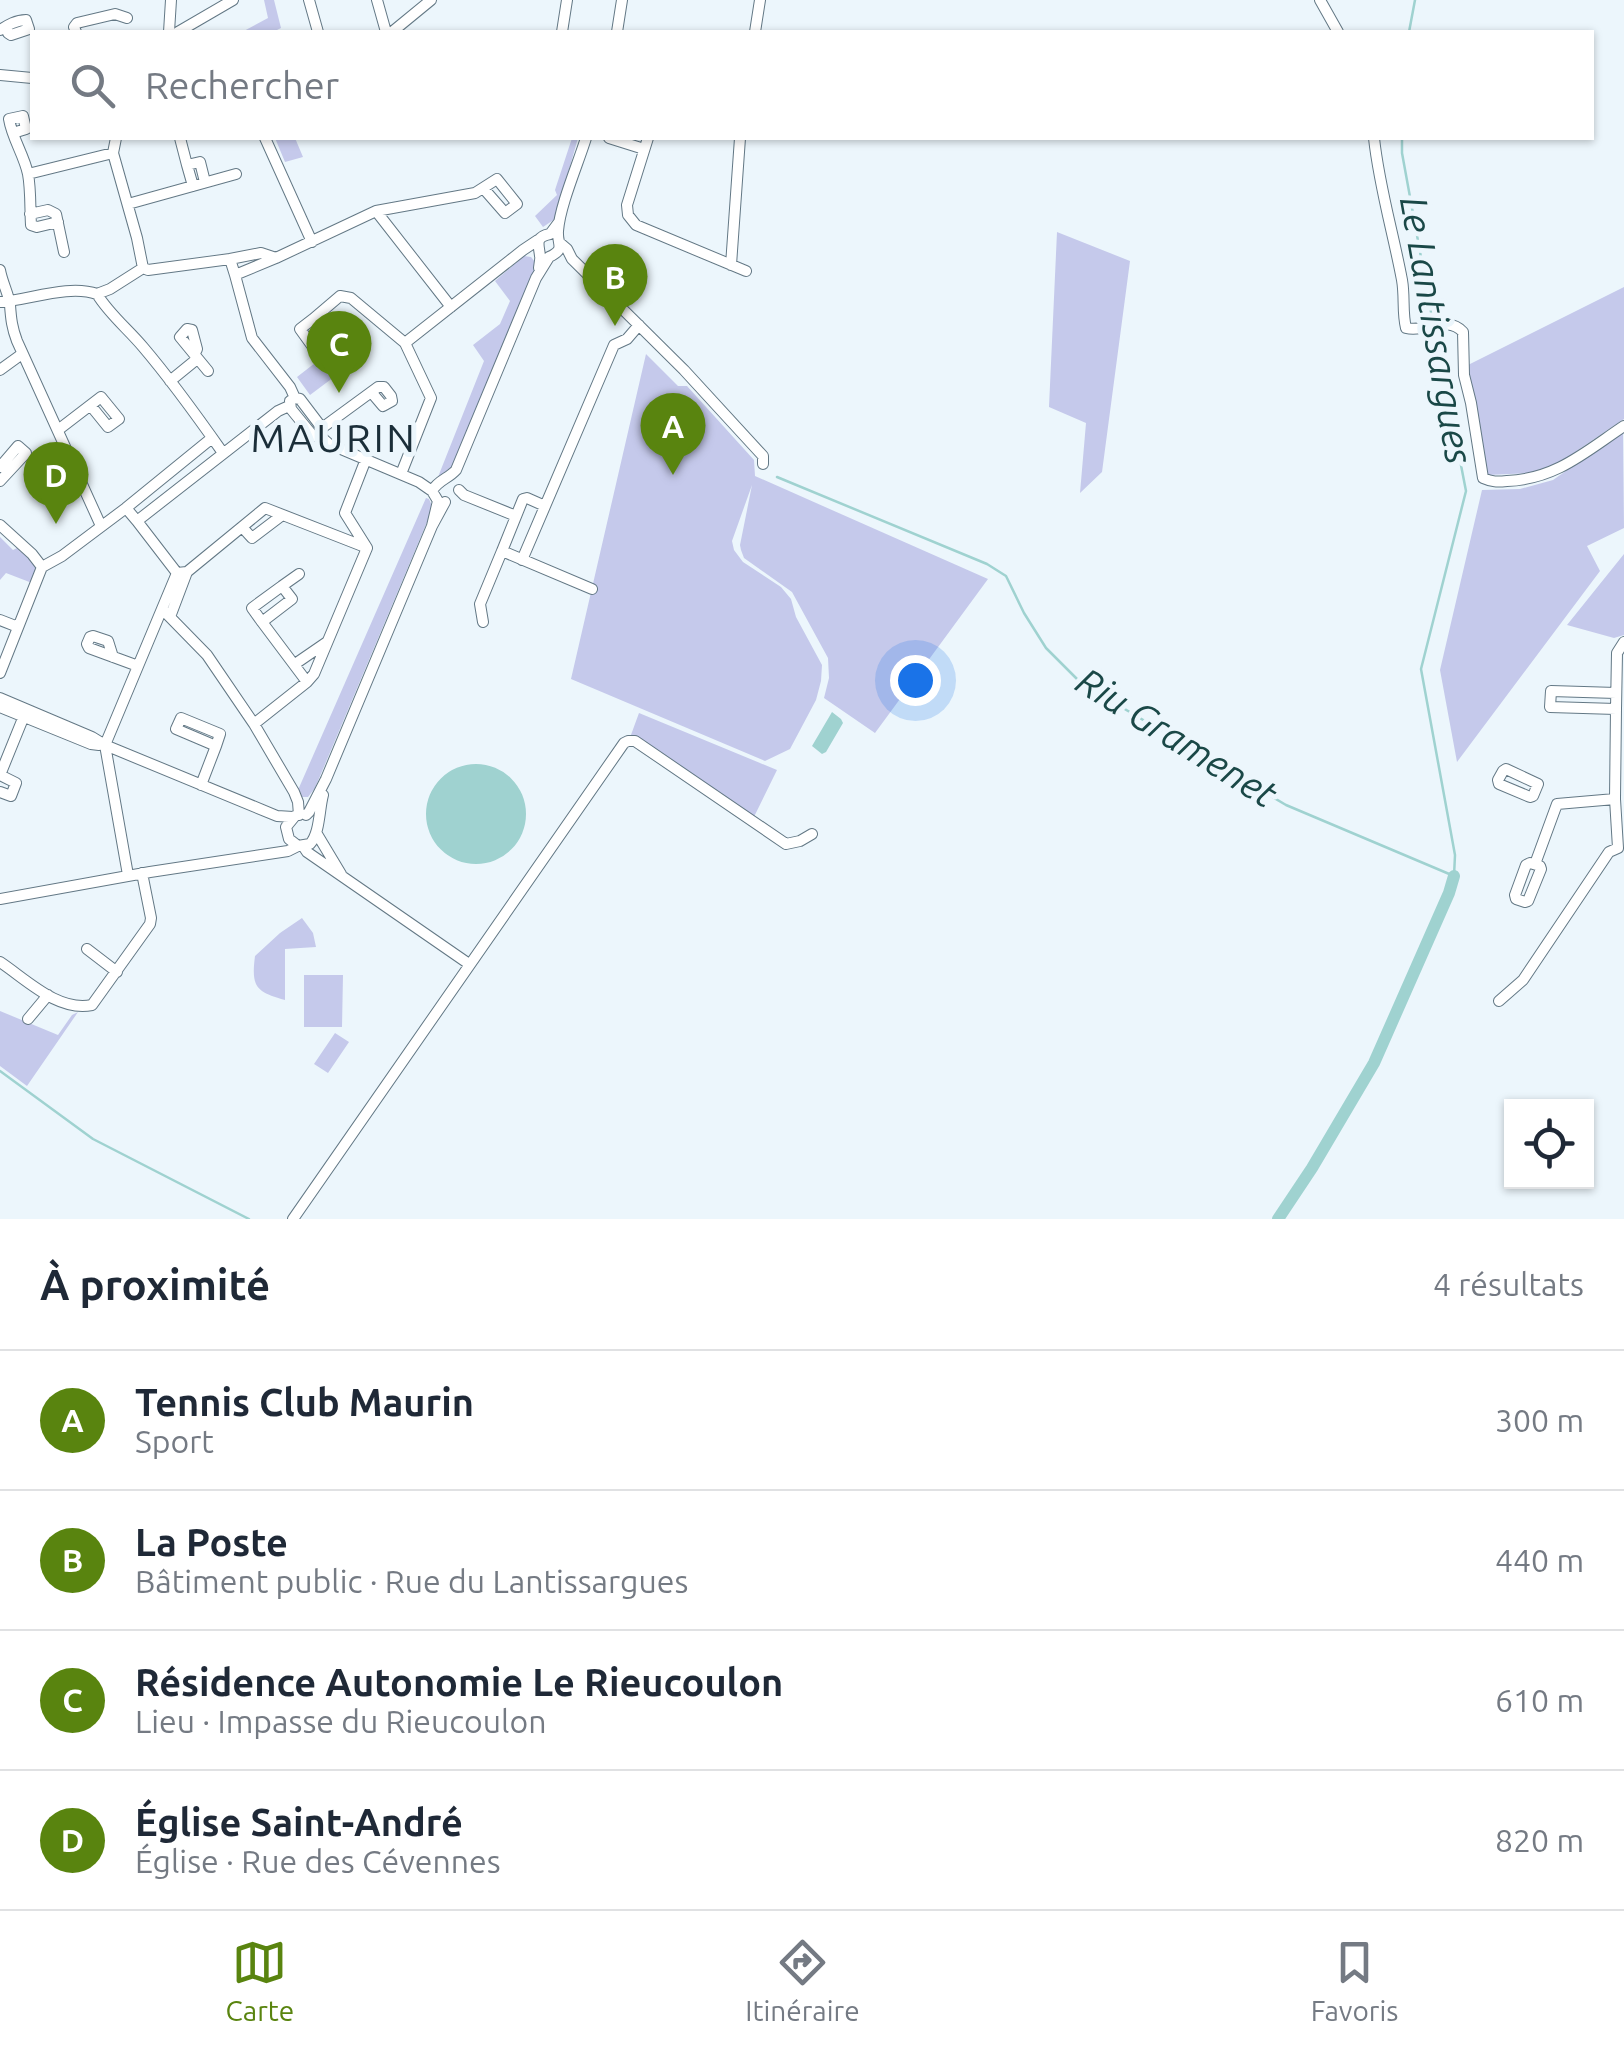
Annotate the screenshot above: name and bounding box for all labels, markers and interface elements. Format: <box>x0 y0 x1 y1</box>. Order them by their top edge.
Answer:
search box <box>30 30 1594 140</box>
icon: search <box>65 58 120 113</box>
text: Rechercher <box>145 64 339 106</box>
water label: Le Lantissargues <box>1393 193 1481 467</box>
pin: B <box>582 244 648 326</box>
pin: C <box>306 310 372 393</box>
pin: A <box>640 392 706 475</box>
district label: MAURIN <box>251 415 417 460</box>
pin: D <box>23 442 88 524</box>
your location <box>890 655 941 706</box>
water label: Riu Gramenet <box>1069 659 1286 816</box>
map controls <box>1504 1099 1594 1189</box>
button: locate <box>1504 1099 1594 1189</box>
text: À proximité <box>40 1261 270 1308</box>
text: 4 résultats <box>1433 1266 1584 1302</box>
text: Tennis Club Maurin <box>135 1381 474 1423</box>
text: A <box>61 1402 84 1438</box>
text: 300 m <box>1495 1402 1584 1438</box>
text: Sport <box>135 1423 214 1459</box>
text: La Poste <box>135 1521 288 1563</box>
text: B <box>62 1542 83 1578</box>
text: 440 m <box>1495 1542 1584 1578</box>
text: Bâtiment public · Rue du Lantissargues <box>135 1563 688 1599</box>
text: Résidence Autonomie Le Rieucoulon <box>135 1661 783 1703</box>
text: C <box>62 1682 83 1718</box>
text: 610 m <box>1495 1682 1584 1718</box>
text: Lieu · Impasse du Rieucoulon <box>135 1703 546 1739</box>
text: Église Saint-André <box>135 1801 463 1843</box>
text: D <box>61 1822 84 1858</box>
text: 820 m <box>1495 1822 1584 1858</box>
text: Église · Rue des Cévennes <box>135 1843 501 1879</box>
tab: Carte <box>226 1935 294 2026</box>
tab: Itinéraire <box>745 1935 860 2026</box>
tab: Favoris <box>1311 1935 1398 2026</box>

